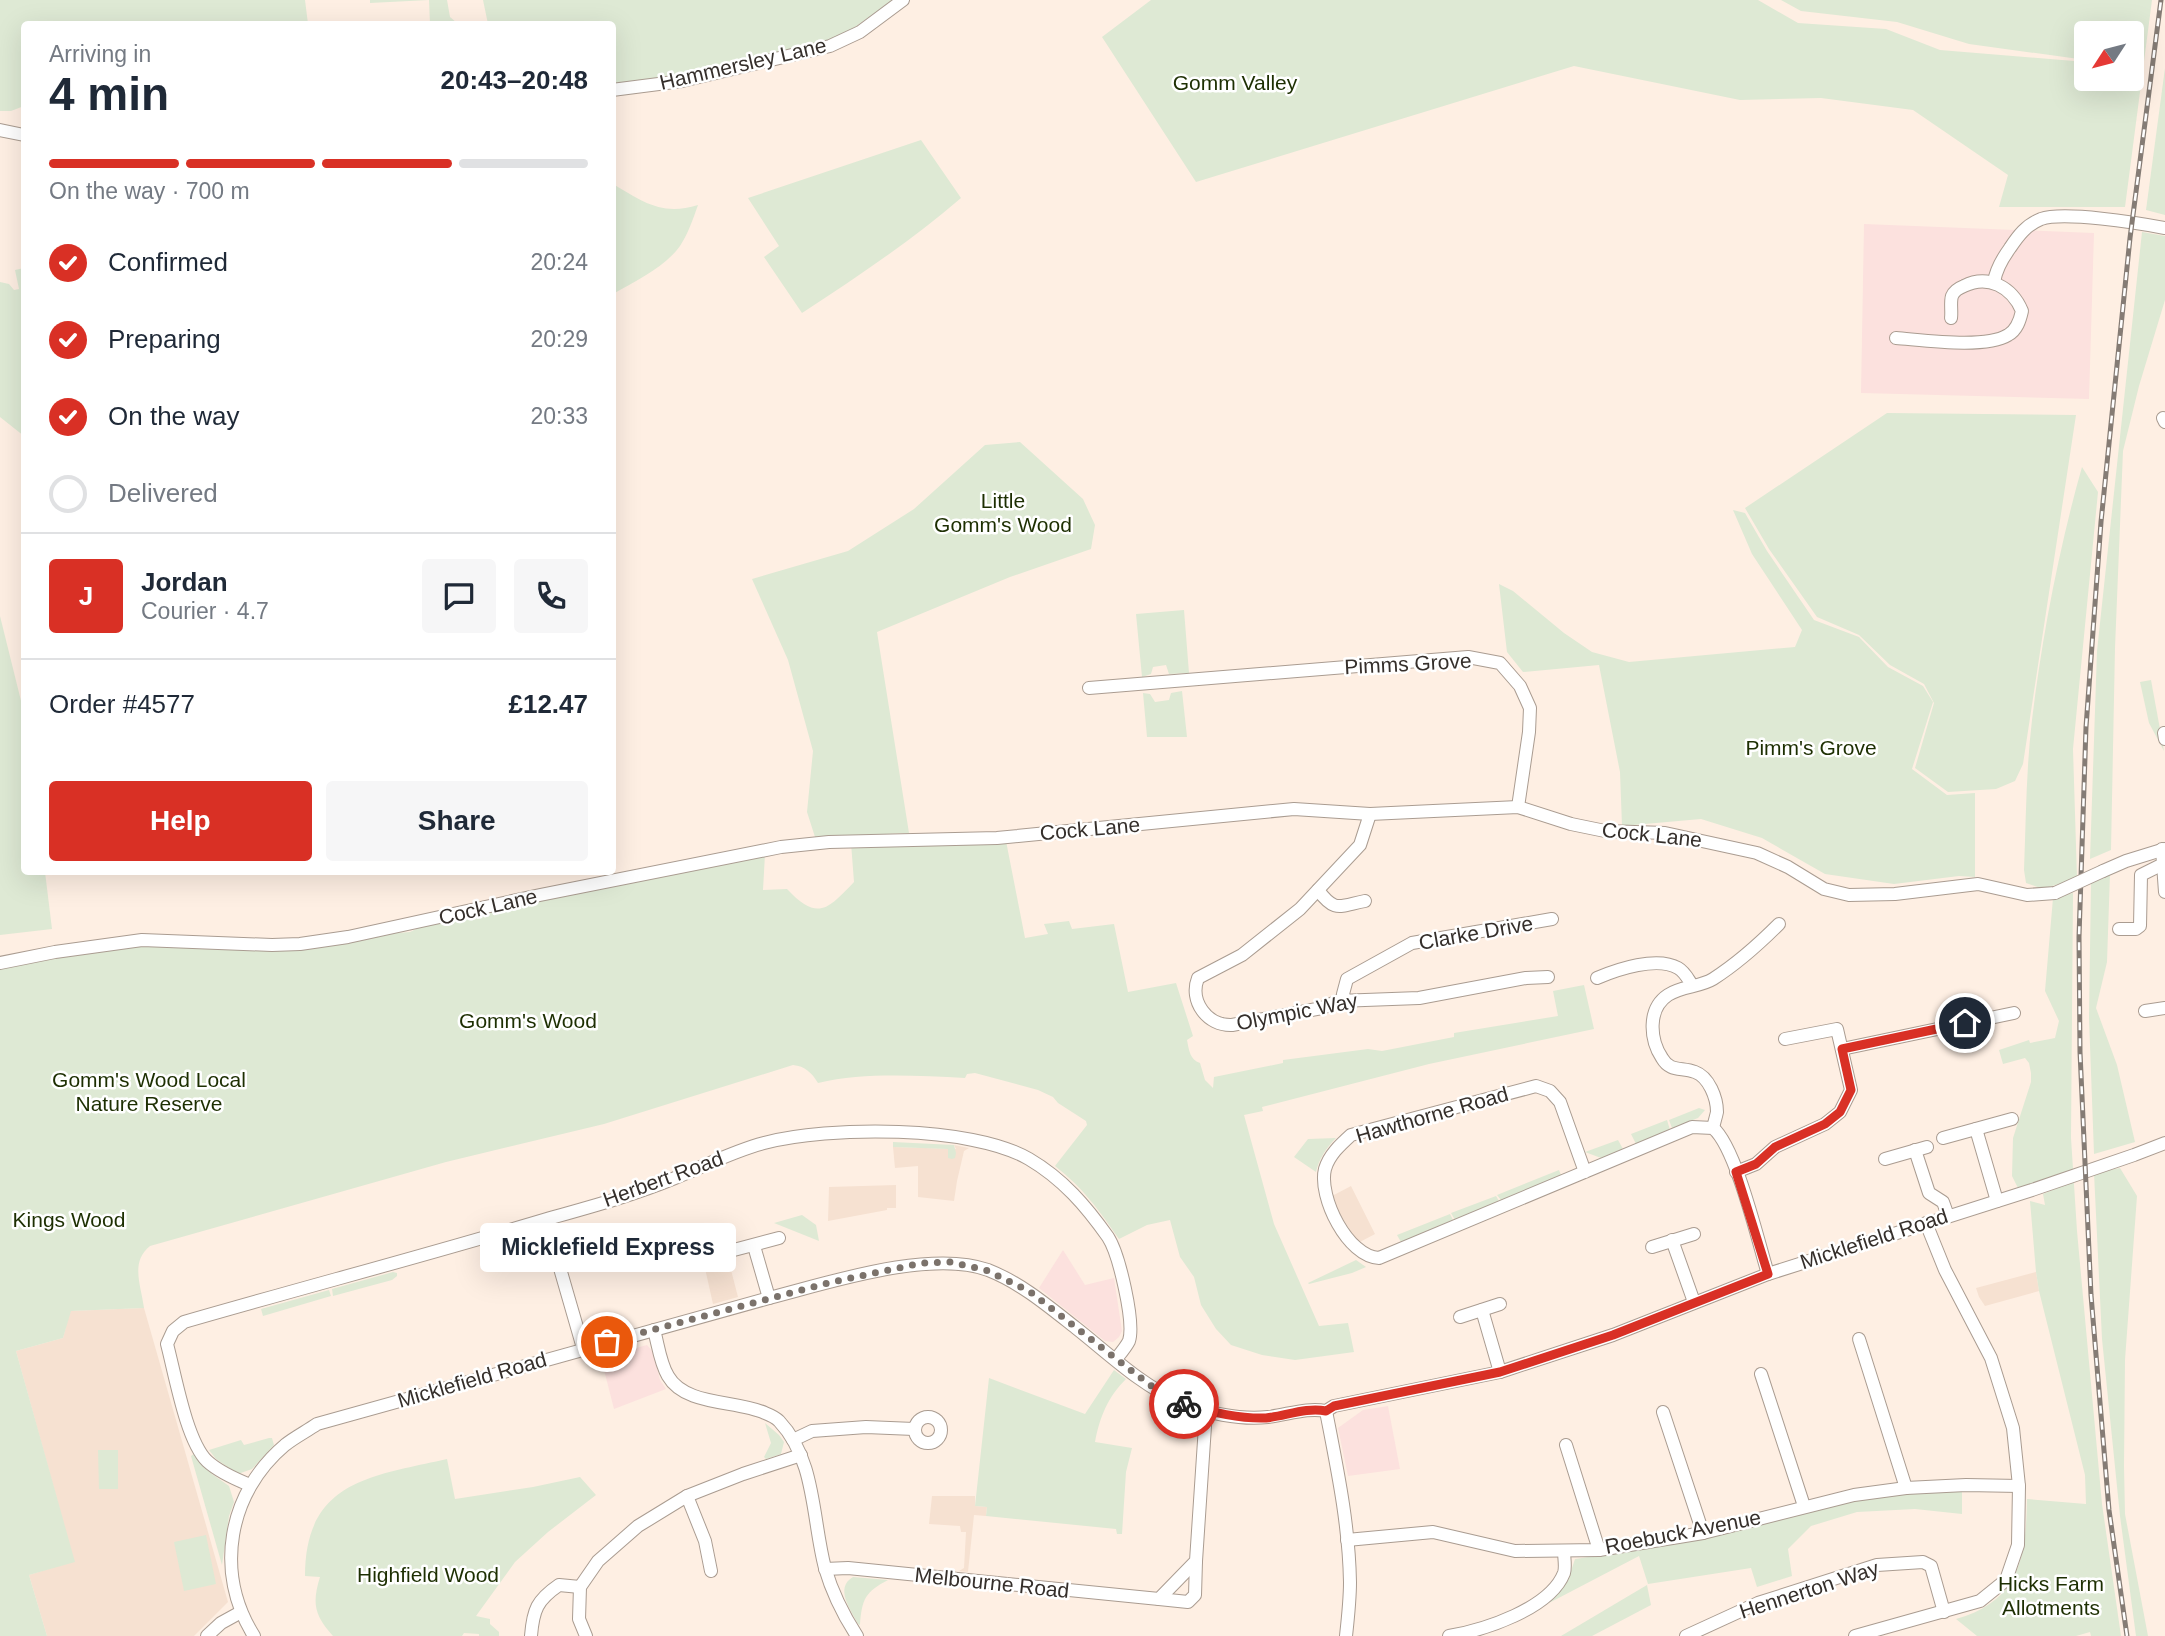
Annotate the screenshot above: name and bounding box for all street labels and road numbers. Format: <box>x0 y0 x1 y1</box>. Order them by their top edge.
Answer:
street label: Hammersley Lane <box>657 33 828 94</box>
street label: Pimms Grove <box>1344 649 1472 678</box>
street label: Cock Lane <box>1039 813 1141 844</box>
street label: Cock Lane <box>1601 818 1703 851</box>
street label: Cock Lane <box>436 884 539 929</box>
street label: Clarke Drive <box>1417 911 1535 954</box>
street label: Olympic Way <box>1234 988 1360 1035</box>
street label: Hawthorne Road <box>1353 1082 1511 1147</box>
street label: Herbert Road <box>600 1146 726 1211</box>
street label: Micklefield Road <box>1797 1204 1951 1273</box>
street label: Micklefield Road <box>395 1347 549 1412</box>
street label: Roebuck Avenue <box>1603 1505 1763 1558</box>
street label: Hennerton Way <box>1736 1556 1882 1623</box>
street label: Melbourne Road <box>914 1563 1070 1602</box>

